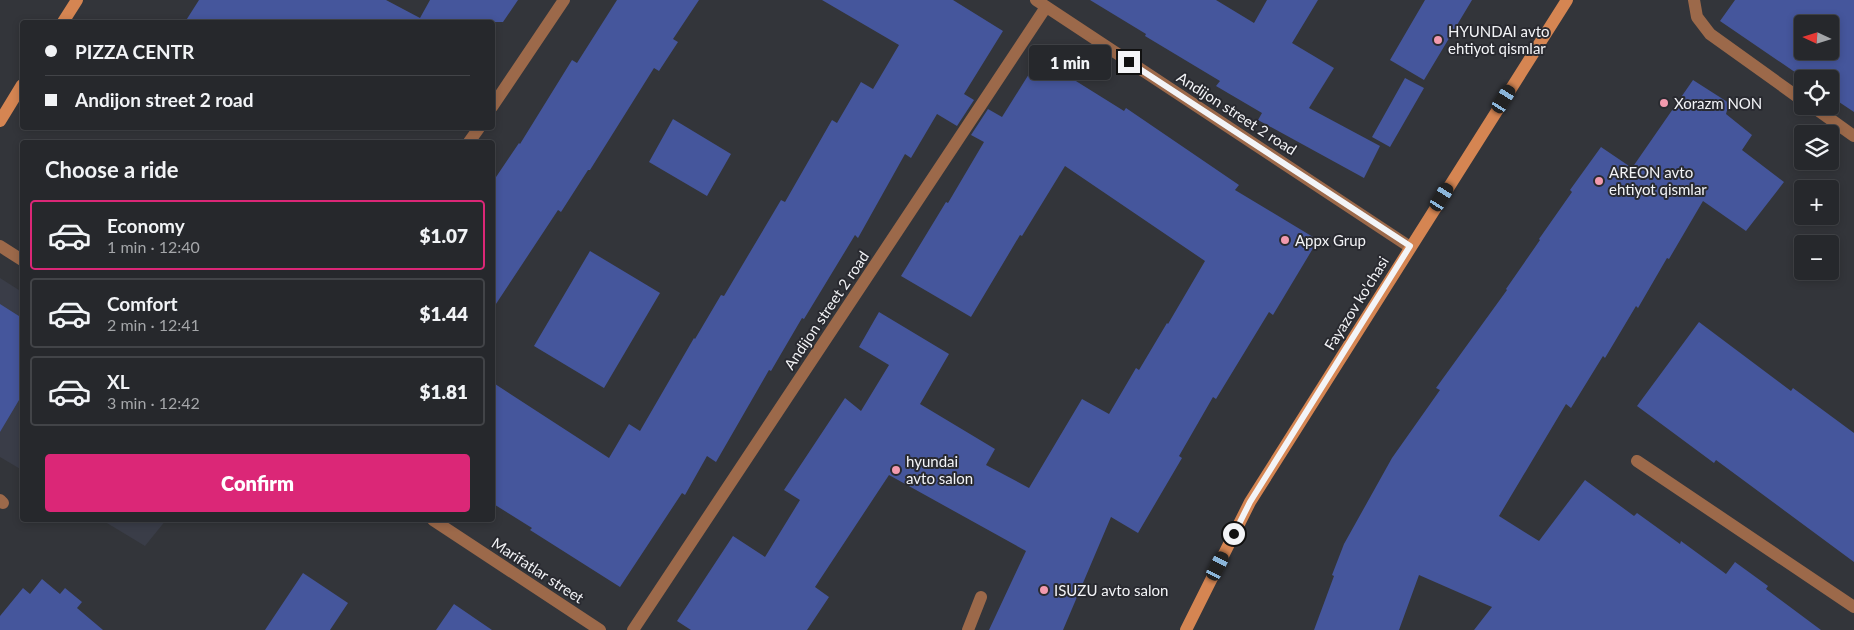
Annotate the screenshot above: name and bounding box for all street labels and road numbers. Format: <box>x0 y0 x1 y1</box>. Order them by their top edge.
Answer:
street label: Andijon street 2 road <box>1174 68 1300 158</box>
street label: Andijon street 2 road <box>780 247 872 373</box>
street label: Fayazov ko'chasi <box>1320 253 1392 353</box>
street label: Marifatlar street <box>489 533 588 607</box>

